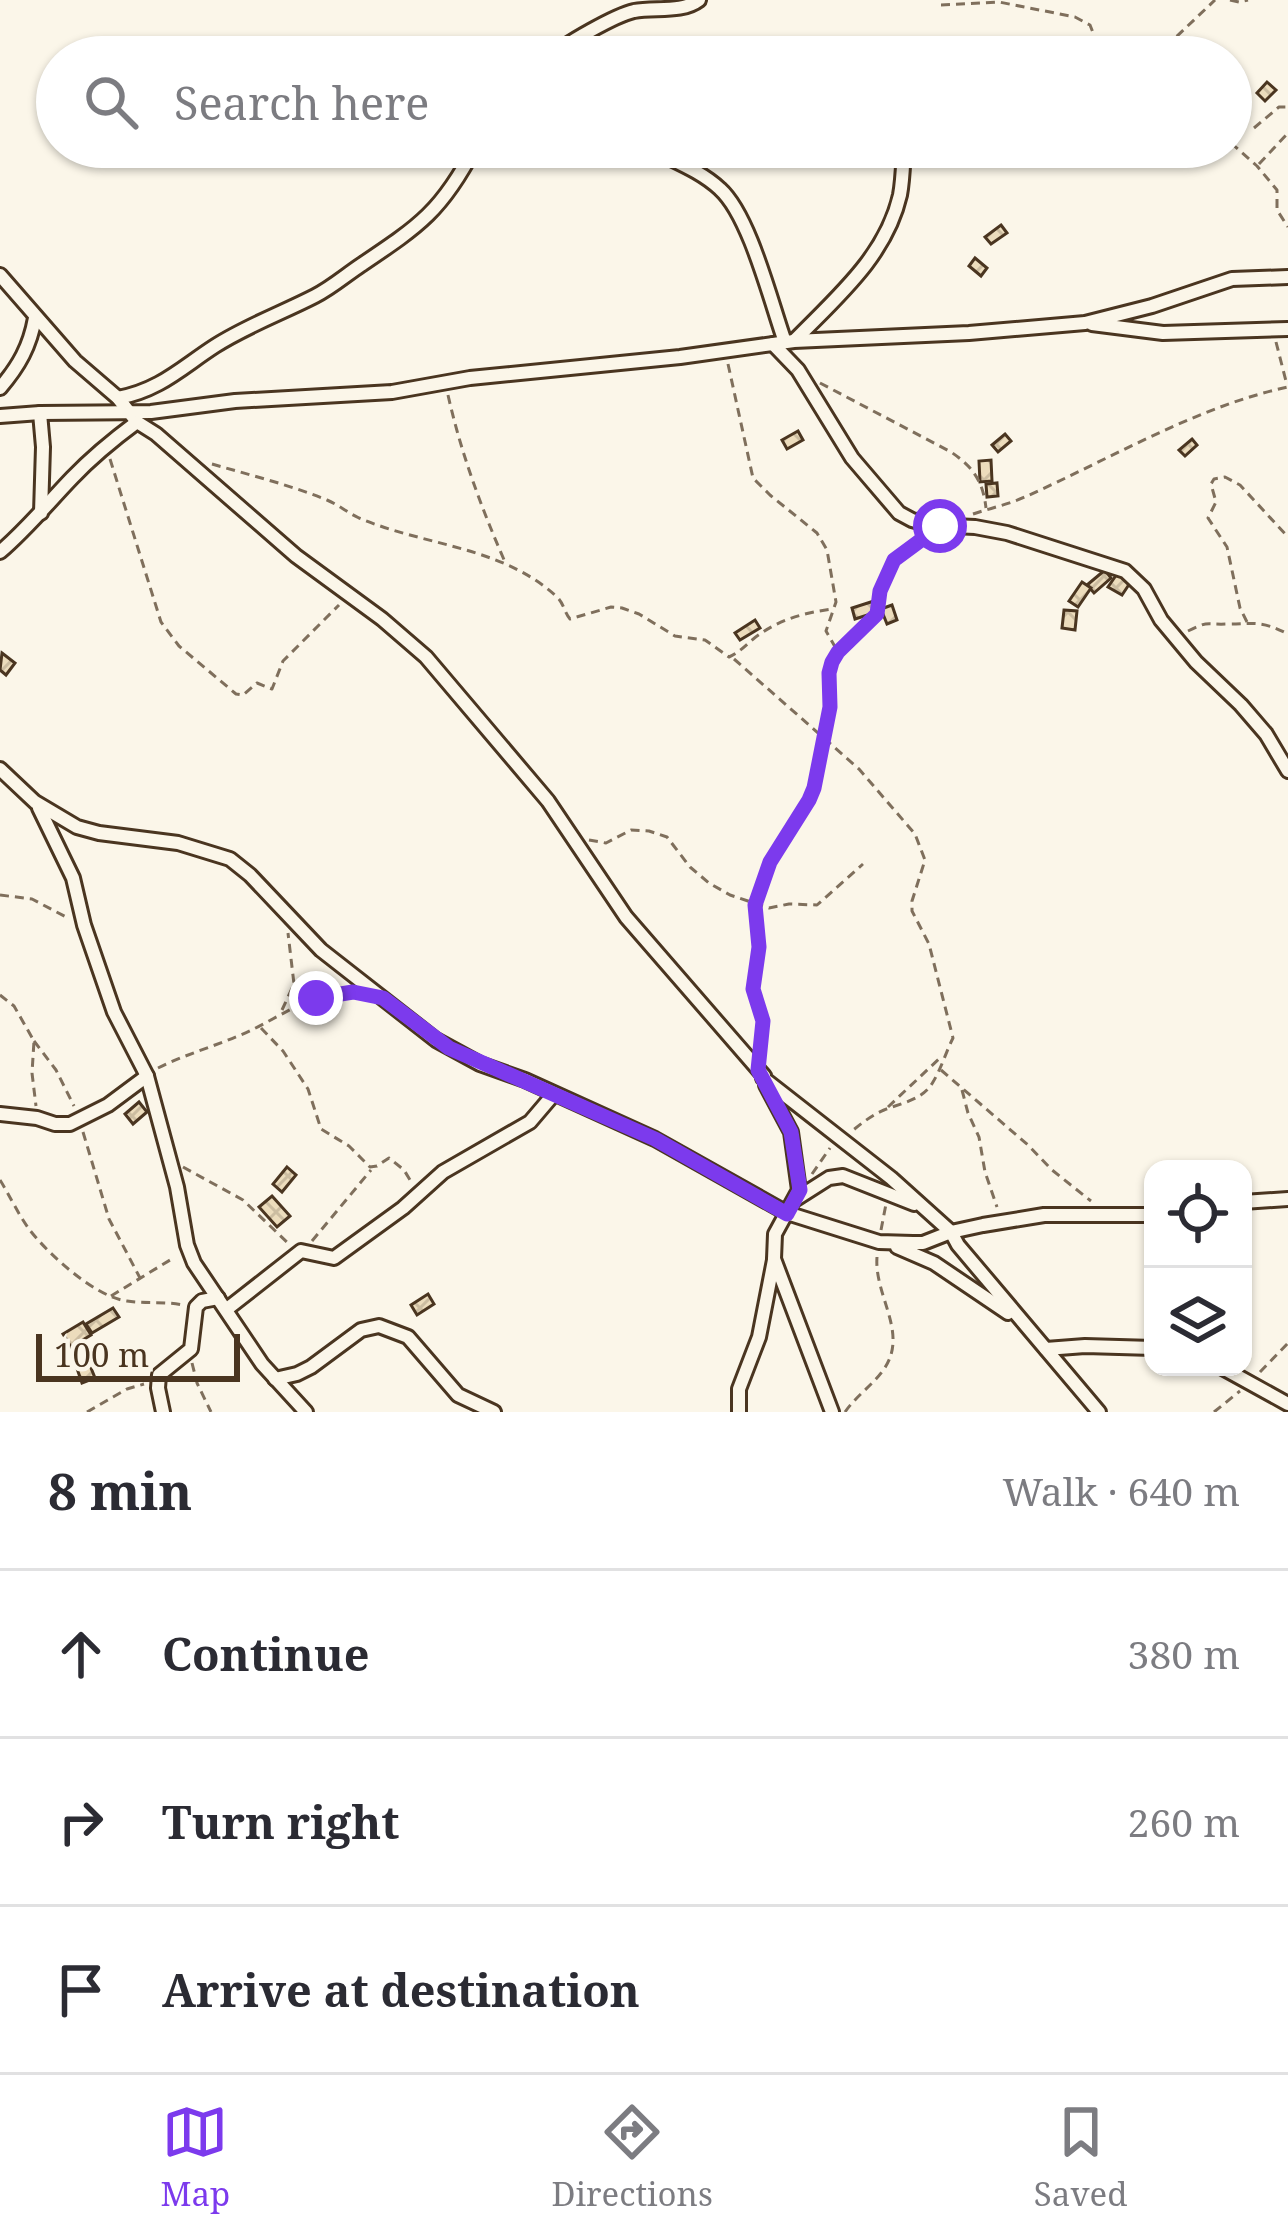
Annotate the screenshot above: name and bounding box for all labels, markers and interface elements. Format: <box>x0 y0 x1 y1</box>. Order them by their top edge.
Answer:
search box <box>36 36 1252 168</box>
icon: search <box>78 69 144 135</box>
text: Search here <box>174 72 429 133</box>
route start <box>913 499 967 553</box>
route end <box>289 971 343 1025</box>
map controls <box>1144 1160 1252 1376</box>
button: locate <box>1144 1160 1252 1268</box>
button: layers <box>1144 1268 1252 1376</box>
scale bar <box>36 1328 240 1381</box>
text: 100 m <box>54 1332 149 1377</box>
text: 8 min <box>48 1455 192 1525</box>
text: Walk · 640 m <box>1003 1464 1240 1517</box>
icon: ahead <box>48 1621 114 1687</box>
text: Continue <box>162 1623 370 1684</box>
text: 380 m <box>1128 1627 1240 1680</box>
icon: right <box>48 1789 114 1855</box>
text: Turn right <box>162 1791 399 1852</box>
text: 260 m <box>1128 1795 1240 1848</box>
icon: arrive <box>48 1957 114 2023</box>
text: Arrive at destination <box>162 1959 640 2020</box>
tab: Map <box>161 2099 230 2216</box>
tab: Directions <box>551 2099 713 2216</box>
tab: Saved <box>1034 2099 1127 2216</box>

